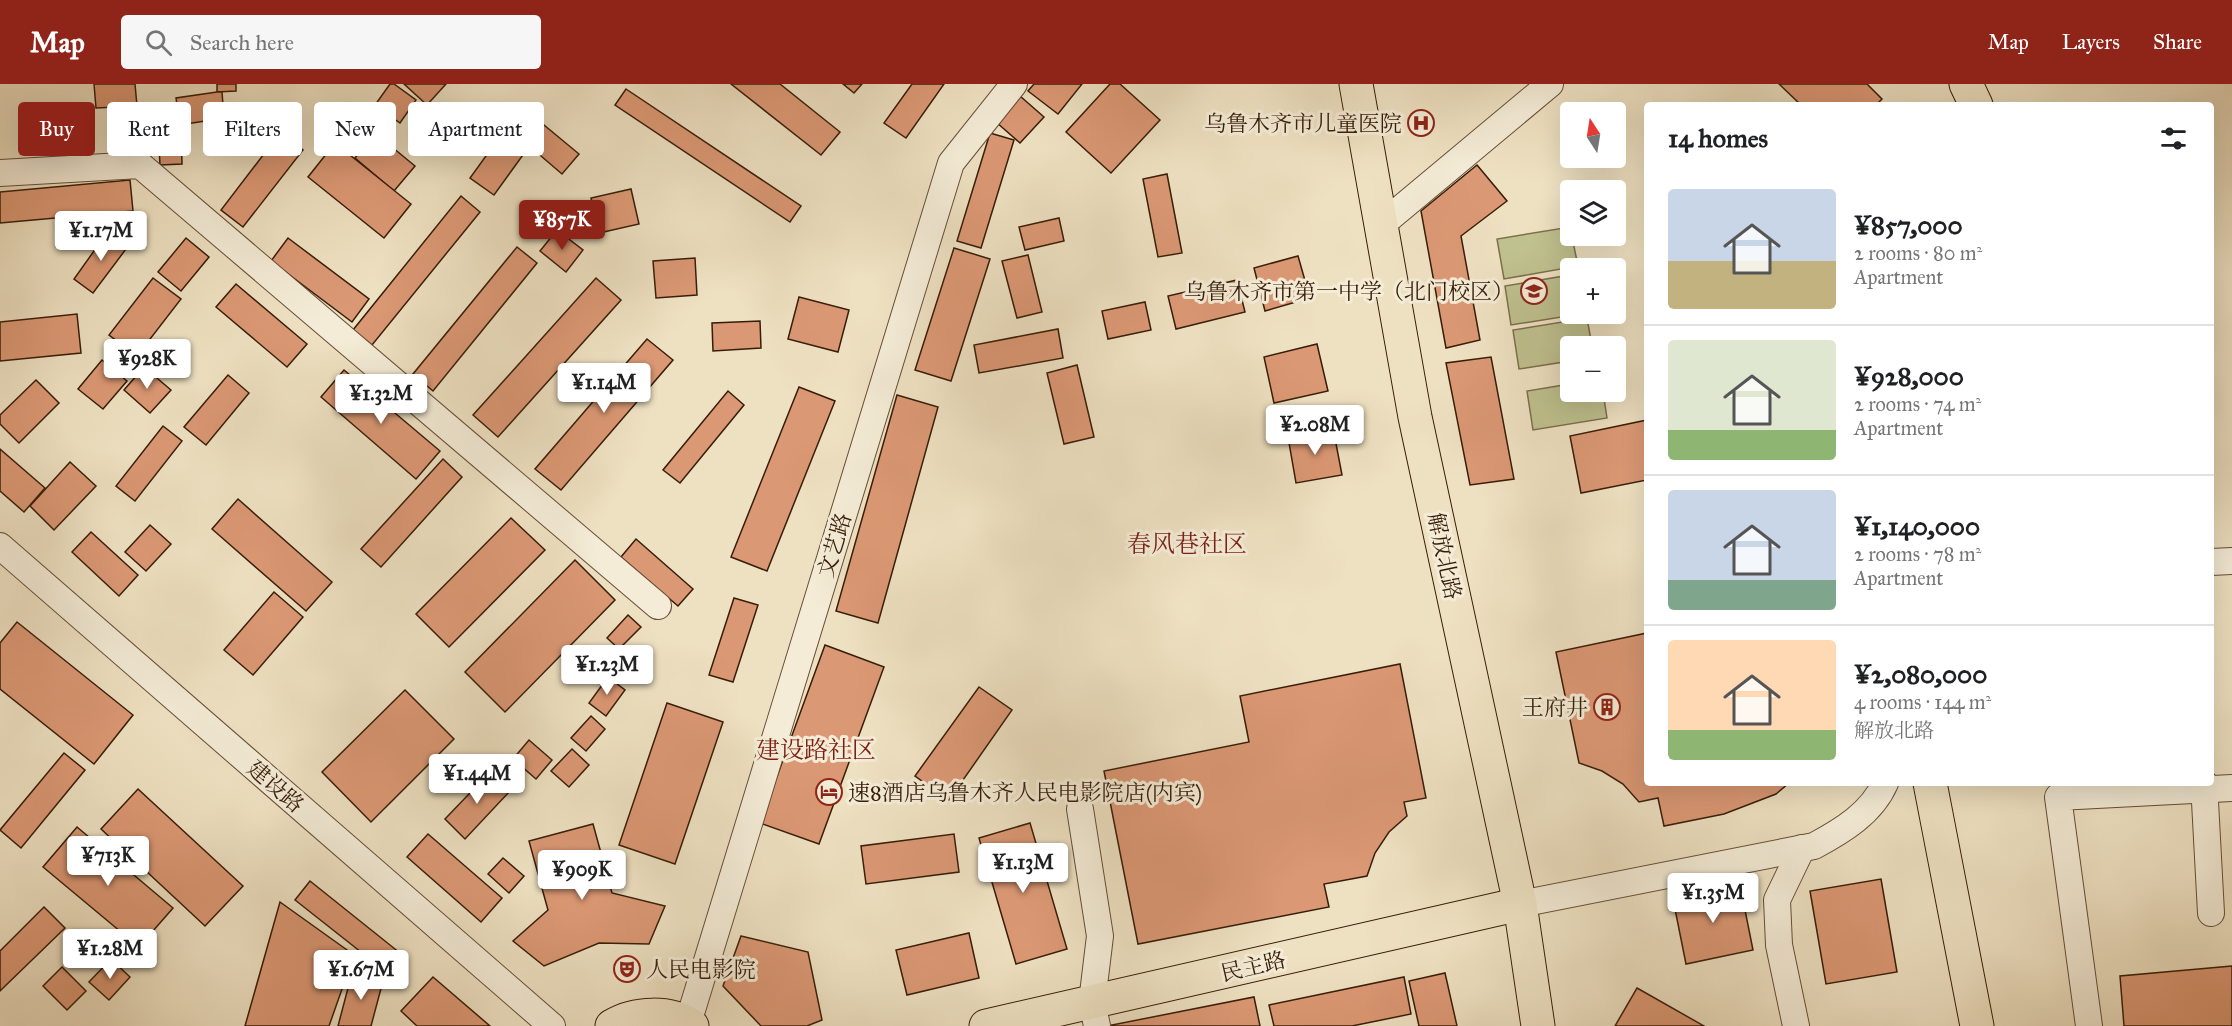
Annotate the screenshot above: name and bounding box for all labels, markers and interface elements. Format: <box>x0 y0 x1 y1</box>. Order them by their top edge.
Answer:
search box <box>121 15 541 69</box>
text: Map <box>30 25 85 60</box>
icon: search <box>142 26 175 59</box>
text: Search here <box>190 29 294 56</box>
text: Map <box>1988 29 2029 55</box>
text: Layers <box>2062 29 2120 55</box>
text: Share <box>2153 29 2202 55</box>
chip: Buy <box>18 102 95 156</box>
chip: Rent <box>107 102 191 156</box>
chip: Filters <box>203 102 302 156</box>
chip: New <box>314 102 396 156</box>
chip: Apartment <box>408 102 544 156</box>
north arrow <box>1560 102 1626 168</box>
map controls <box>1560 102 1626 402</box>
hospital icon: 乌鲁木齐市儿童医院 <box>1406 108 1436 138</box>
place label: 乌鲁木齐市儿童医院 <box>1204 110 1402 137</box>
text: 14 homes <box>1668 122 1768 154</box>
icon: filters <box>2157 122 2190 155</box>
button: layers <box>1560 180 1626 246</box>
pin: ¥857K <box>520 200 604 251</box>
text: ¥857K <box>533 207 591 231</box>
text: ¥857,000 <box>1854 209 1963 241</box>
pin: ¥1.17M <box>52 211 150 262</box>
icon: home <box>1716 213 1788 285</box>
text: ¥1.17M <box>69 218 133 242</box>
text: 2 rooms · 80 m² <box>1854 241 1982 265</box>
button: + <box>1560 258 1626 324</box>
text: Apartment <box>1854 265 1943 289</box>
school or university icon: 乌鲁木齐市第一中学（北门校区） <box>1519 276 1549 306</box>
place label: 乌鲁木齐市第一中学（北门校区） <box>1184 278 1514 305</box>
button: − <box>1560 336 1626 402</box>
pin: ¥928K <box>105 339 189 390</box>
text: ¥928K <box>118 346 176 370</box>
text: ¥928,000 <box>1854 360 1964 392</box>
pin: ¥1.14M <box>555 363 653 414</box>
icon: home <box>1716 364 1788 436</box>
text: ¥1.14M <box>572 370 636 394</box>
pin: ¥1.32M <box>332 374 430 425</box>
text: ¥1.32M <box>349 381 413 405</box>
text: 2 rooms · 74 m² <box>1854 392 1981 416</box>
pin: ¥2.08M <box>1266 405 1364 456</box>
text: ¥2.08M <box>1280 412 1350 436</box>
text: Apartment <box>1854 416 1943 440</box>
street label: 文艺路 <box>812 510 857 581</box>
street label: 解放北路 <box>1422 510 1467 602</box>
text: ¥1,140,000 <box>1854 510 1980 542</box>
icon: home <box>1716 514 1788 586</box>
district label: 春风巷社区 <box>1127 529 1247 559</box>
text: 2 rooms · 78 m² <box>1854 542 1981 566</box>
text: Apartment <box>1854 566 1943 590</box>
pin: ¥1.23M <box>558 645 656 696</box>
text: ¥1.23M <box>575 652 639 676</box>
text: ¥2,080,000 <box>1854 658 1987 690</box>
icon: home <box>1716 664 1788 736</box>
text: 4 rooms · 144 m² <box>1854 690 1991 714</box>
building icon: 王府井 <box>1592 692 1622 722</box>
place label: 王府井 <box>1522 694 1588 721</box>
text: 解放北路 <box>1854 718 1934 742</box>
district label: 建设路社区 <box>756 735 876 765</box>
pin: ¥1.44M <box>428 754 526 805</box>
street label: 建设路 <box>242 755 309 818</box>
text: ¥1.44M <box>443 761 511 785</box>
hotel icon: 速8酒店乌鲁木齐人民电影院店(内宾) <box>814 777 844 807</box>
place label: 速8酒店乌鲁木齐人民电影院店(内宾) <box>848 779 1202 806</box>
pin: ¥713K <box>66 836 150 887</box>
text: ¥713K <box>81 843 135 867</box>
pin: ¥1.13M <box>974 843 1072 894</box>
pin: ¥909K <box>540 850 624 901</box>
text: ¥1.13M <box>992 850 1054 874</box>
text: ¥909K <box>552 857 612 881</box>
pin: ¥1.35M <box>1664 873 1762 924</box>
text: ¥1.35M <box>1681 880 1745 904</box>
pin: ¥1.28M <box>61 929 159 980</box>
text: ¥1.28M <box>77 936 143 960</box>
street label: 民主路 <box>1218 946 1288 987</box>
pin: ¥1.67M <box>312 950 410 1001</box>
theatre icon: 人民电影院 <box>612 954 642 984</box>
place label: 人民电影院 <box>646 956 756 983</box>
text: ¥1.67M <box>328 957 394 981</box>

